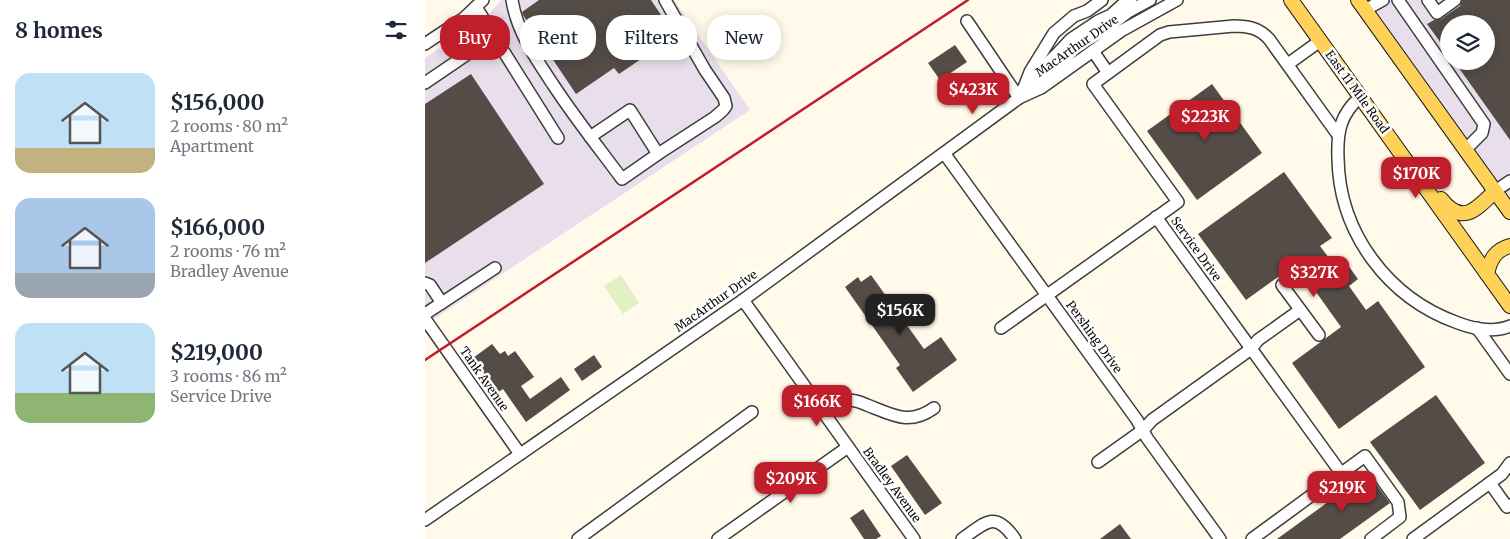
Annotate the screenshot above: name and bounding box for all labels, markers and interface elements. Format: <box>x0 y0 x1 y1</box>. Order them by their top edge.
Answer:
street label: MacArthur Drive <box>1032 11 1121 80</box>
chip: Buy <box>440 15 510 60</box>
chip: Rent <box>520 15 596 60</box>
chip: Filters <box>606 15 697 60</box>
chip: New <box>707 15 781 60</box>
map controls <box>1440 15 1495 70</box>
button: layers <box>1440 15 1495 70</box>
icon: filters <box>382 16 410 44</box>
text: 8 homes <box>15 17 103 44</box>
street label: East 11 Mile Road <box>1322 47 1393 136</box>
pin: $423K <box>938 72 1008 115</box>
text: $423K <box>948 79 998 99</box>
text: $156,000 <box>170 89 264 116</box>
icon: home <box>55 93 115 153</box>
pin: $223K <box>1170 100 1240 142</box>
text: $223K <box>1180 106 1230 126</box>
text: 2 rooms · 80 m² <box>170 116 288 136</box>
text: Apartment <box>170 136 254 156</box>
pin: $170K <box>1381 156 1451 199</box>
text: $170K <box>1392 163 1440 183</box>
text: $166,000 <box>170 214 265 241</box>
street label: Service Drive <box>1168 214 1225 284</box>
icon: home <box>55 218 115 278</box>
text: 2 rooms · 76 m² <box>170 241 286 261</box>
pin: $327K <box>1279 256 1349 298</box>
text: Bradley Avenue <box>170 261 289 281</box>
text: $327K <box>1289 262 1339 282</box>
street label: MacArthur Drive <box>671 266 760 335</box>
pin: $156K <box>865 294 935 336</box>
street label: Pershing Drive <box>1063 298 1126 376</box>
text: $156K <box>876 300 924 320</box>
text: $219,000 <box>170 339 263 366</box>
icon: home <box>55 343 115 403</box>
street label: Tank Avenue <box>457 344 512 414</box>
text: 3 rooms · 86 m² <box>170 366 287 386</box>
pin: $166K <box>782 384 852 427</box>
text: Service Drive <box>170 386 272 406</box>
text: $166K <box>793 391 841 411</box>
street label: Bradley Avenue <box>860 444 925 525</box>
pin: $209K <box>756 462 826 504</box>
text: $209K <box>765 468 817 488</box>
pin: $219K <box>1307 470 1377 513</box>
text: $219K <box>1318 477 1366 497</box>

